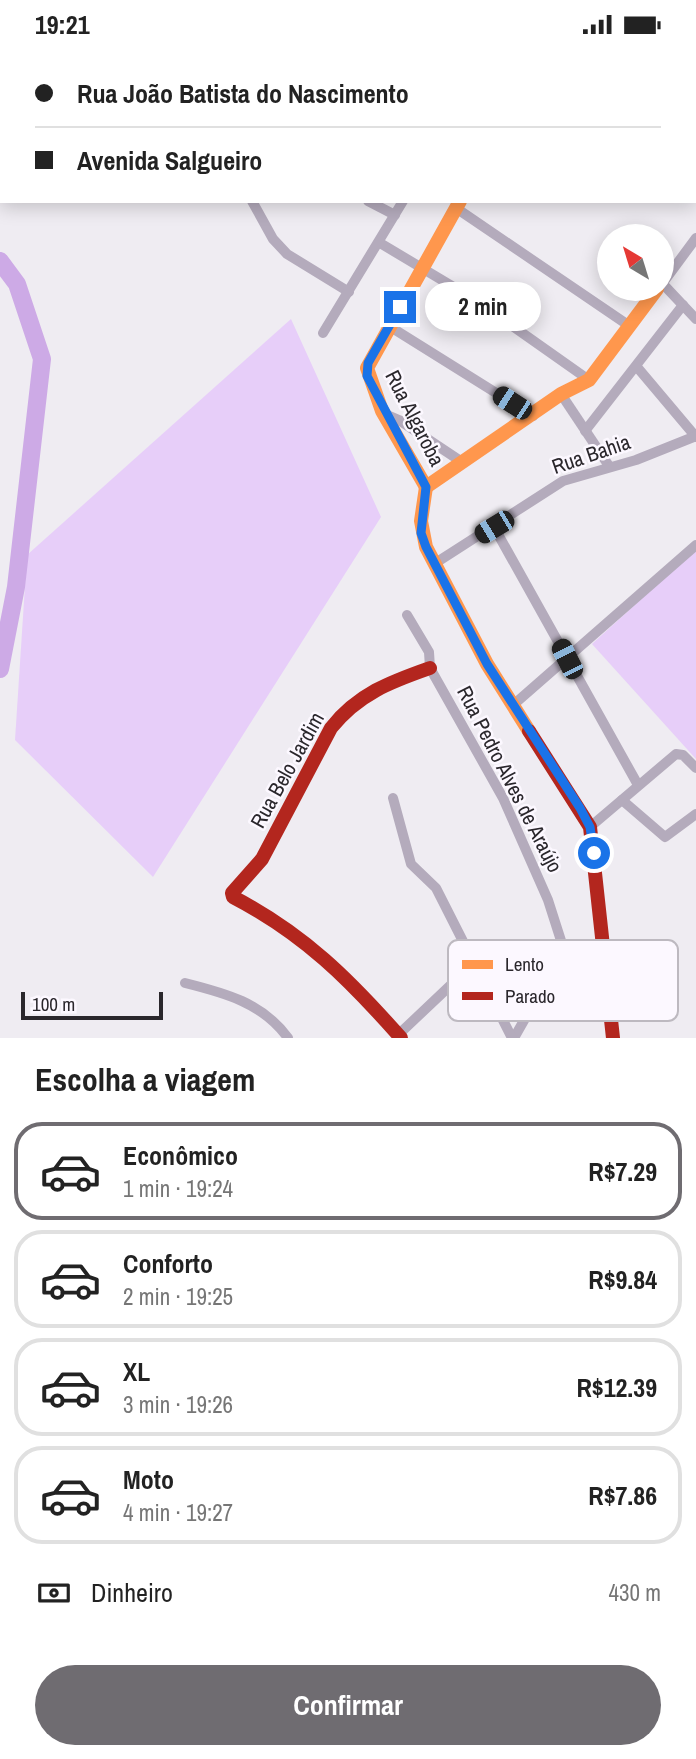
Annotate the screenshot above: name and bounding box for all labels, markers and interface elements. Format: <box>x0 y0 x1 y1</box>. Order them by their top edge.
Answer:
text: 19:21 <box>35 7 90 42</box>
text: Rua João Batista do Nascimento <box>77 76 409 111</box>
text: Avenida Salgueiro <box>77 143 262 178</box>
north arrow <box>597 224 674 301</box>
map controls <box>597 224 674 301</box>
callout: 2 min <box>424 282 540 331</box>
route end <box>384 291 416 323</box>
text: 2 min <box>458 291 508 322</box>
street label: Rua Algaroba <box>378 365 452 471</box>
car <box>489 383 536 423</box>
street label: Rua Bahia <box>548 427 635 481</box>
car <box>471 507 518 547</box>
car <box>549 636 586 682</box>
street label: Rua Pedro Alves de Araújo <box>450 681 570 877</box>
street label: Rua Belo Jardim <box>243 707 331 833</box>
route start <box>578 837 610 869</box>
legend <box>448 940 678 1021</box>
text: Lento <box>505 951 544 977</box>
text: Parado <box>505 983 555 1009</box>
scale bar <box>21 989 163 1021</box>
text: 100 m <box>32 991 75 1017</box>
text: Escolha a viagem <box>35 1058 255 1101</box>
text: Econômico <box>123 1138 238 1173</box>
icon: car <box>39 1140 102 1203</box>
text: R$7.29 <box>588 1154 657 1189</box>
text: 1 min · 19:24 <box>123 1173 233 1204</box>
text: Conforto <box>123 1246 213 1281</box>
icon: car <box>39 1248 102 1311</box>
text: R$9.84 <box>588 1262 657 1297</box>
text: 2 min · 19:25 <box>123 1281 233 1312</box>
text: XL <box>123 1354 150 1389</box>
icon: car <box>39 1356 102 1419</box>
text: R$12.39 <box>576 1370 657 1405</box>
text: 3 min · 19:26 <box>123 1389 233 1420</box>
text: Moto <box>123 1462 174 1497</box>
icon: car <box>39 1464 102 1527</box>
text: R$7.86 <box>588 1478 657 1513</box>
text: 4 min · 19:27 <box>123 1497 233 1528</box>
icon: cash <box>35 1574 73 1612</box>
text: Dinheiro <box>91 1575 173 1610</box>
text: 430 m <box>609 1577 661 1608</box>
button: Confirmar <box>35 1665 661 1745</box>

